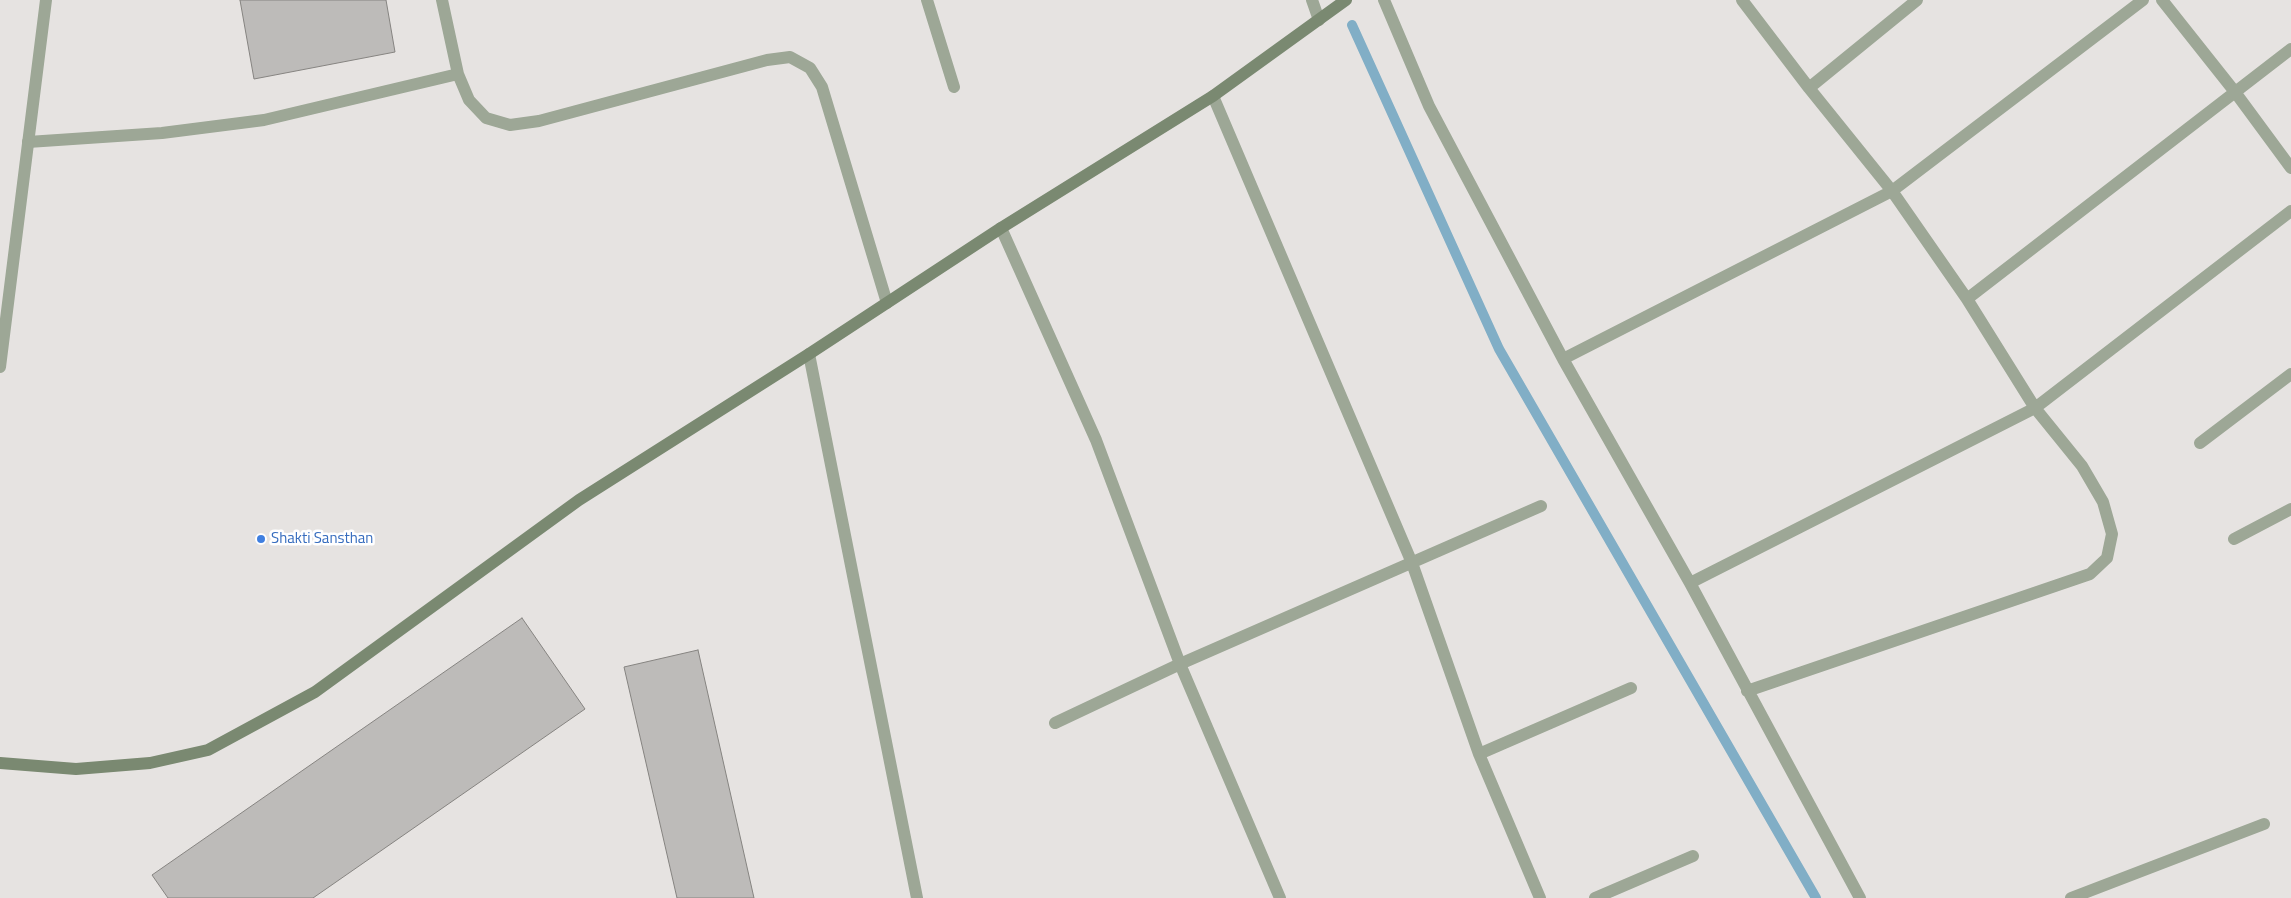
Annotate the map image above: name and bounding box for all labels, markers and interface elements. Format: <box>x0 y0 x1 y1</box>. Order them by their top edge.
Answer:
place label: Shakti Sansthan <box>271 530 373 548</box>
marker: Shakti Sansthan <box>255 533 267 545</box>

